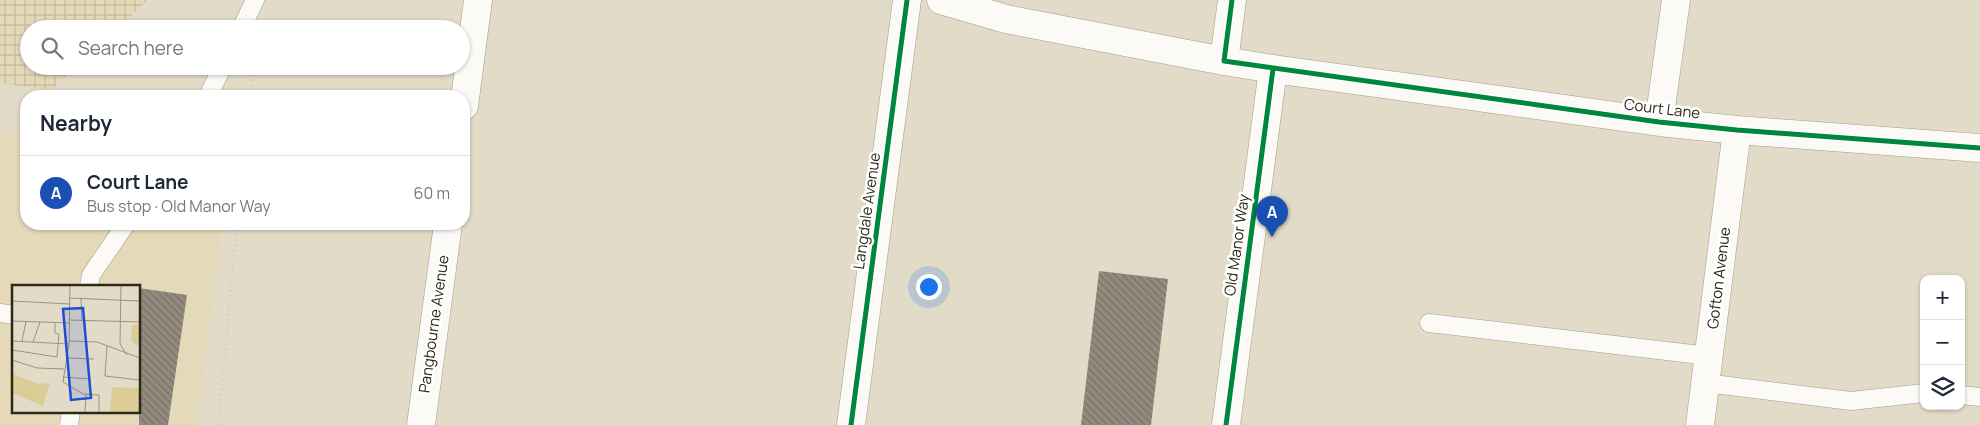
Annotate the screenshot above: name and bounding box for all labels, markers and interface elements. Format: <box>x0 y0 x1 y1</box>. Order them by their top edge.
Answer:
search box <box>20 20 470 75</box>
icon: search <box>38 34 66 62</box>
text: Search here <box>78 35 184 61</box>
street label: Court Lane <box>1623 93 1702 124</box>
text: Nearby <box>40 109 112 137</box>
street label: Langdale Avenue <box>848 151 885 271</box>
text: Court Lane <box>87 169 189 195</box>
text: A <box>51 182 61 204</box>
text: 60 m <box>414 182 450 204</box>
street label: Old Manor Way <box>1219 193 1254 297</box>
text: Bus stop · Old Manor Way <box>87 195 271 217</box>
pin: A <box>1256 196 1288 237</box>
street label: Gofton Avenue <box>1702 226 1735 330</box>
street label: Pangbourne Avenue <box>413 253 454 394</box>
your location <box>916 274 942 300</box>
map controls <box>1920 275 1965 410</box>
button: + <box>1920 275 1965 320</box>
inset map <box>12 285 140 412</box>
button: − <box>1920 320 1965 365</box>
button: layers <box>1920 365 1965 410</box>

